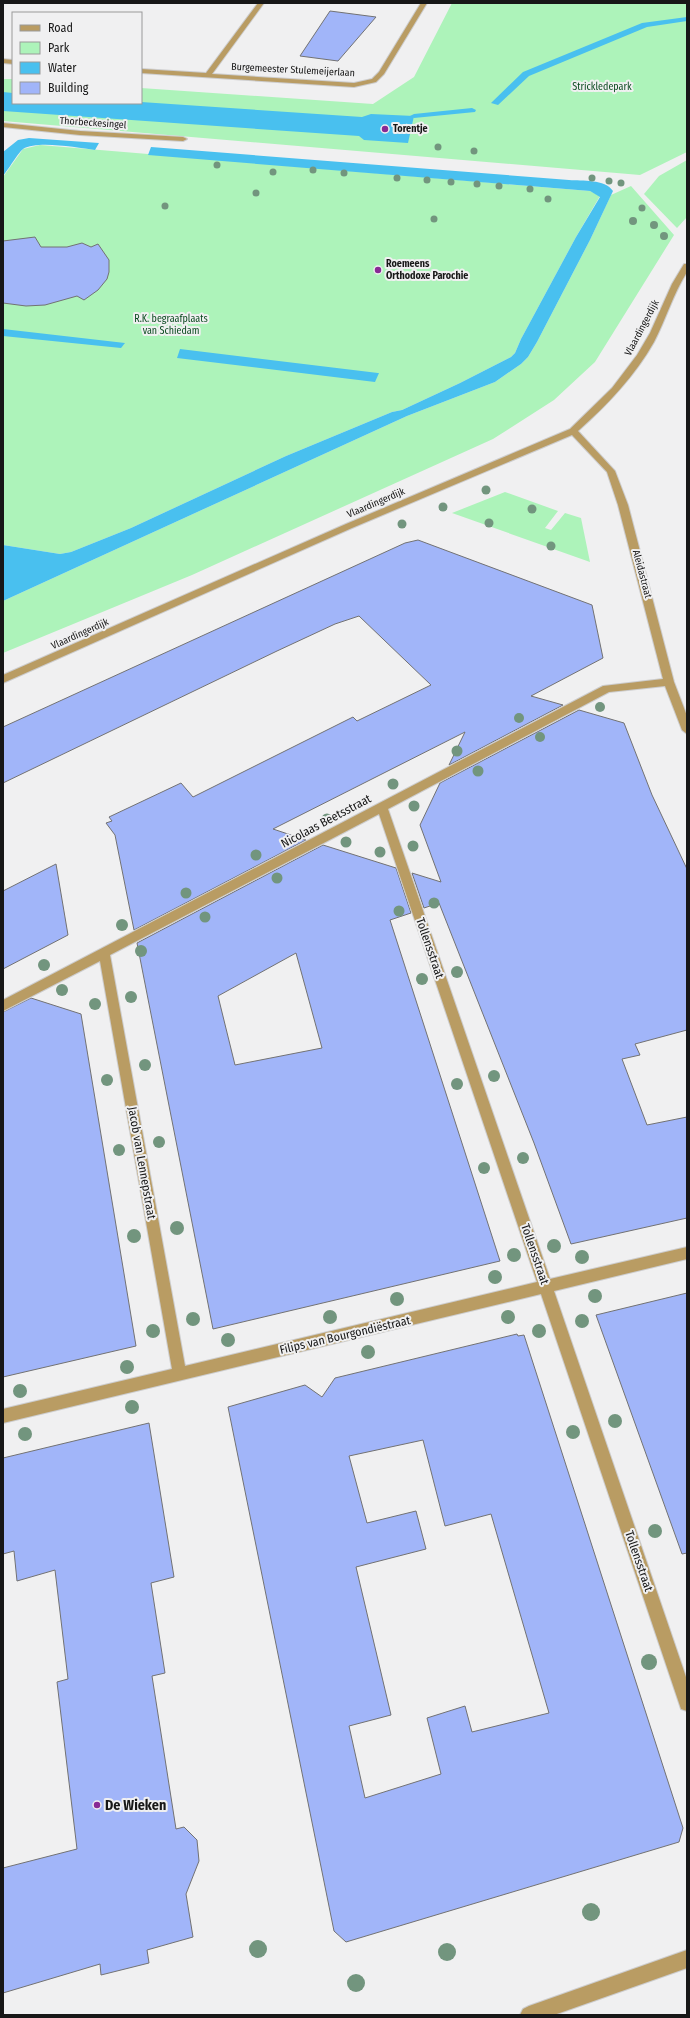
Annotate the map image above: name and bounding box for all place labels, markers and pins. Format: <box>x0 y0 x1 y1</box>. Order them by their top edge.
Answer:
place label: Torentje <box>393 123 428 135</box>
marker: Torentje <box>380 124 390 134</box>
place label: Roemeens Orthodoxe Parochie <box>386 258 468 282</box>
marker: Roemeens Orthodoxe Parochie <box>373 265 383 275</box>
place label: De Wieken <box>105 1797 166 1814</box>
marker: De Wieken <box>92 1800 102 1810</box>

